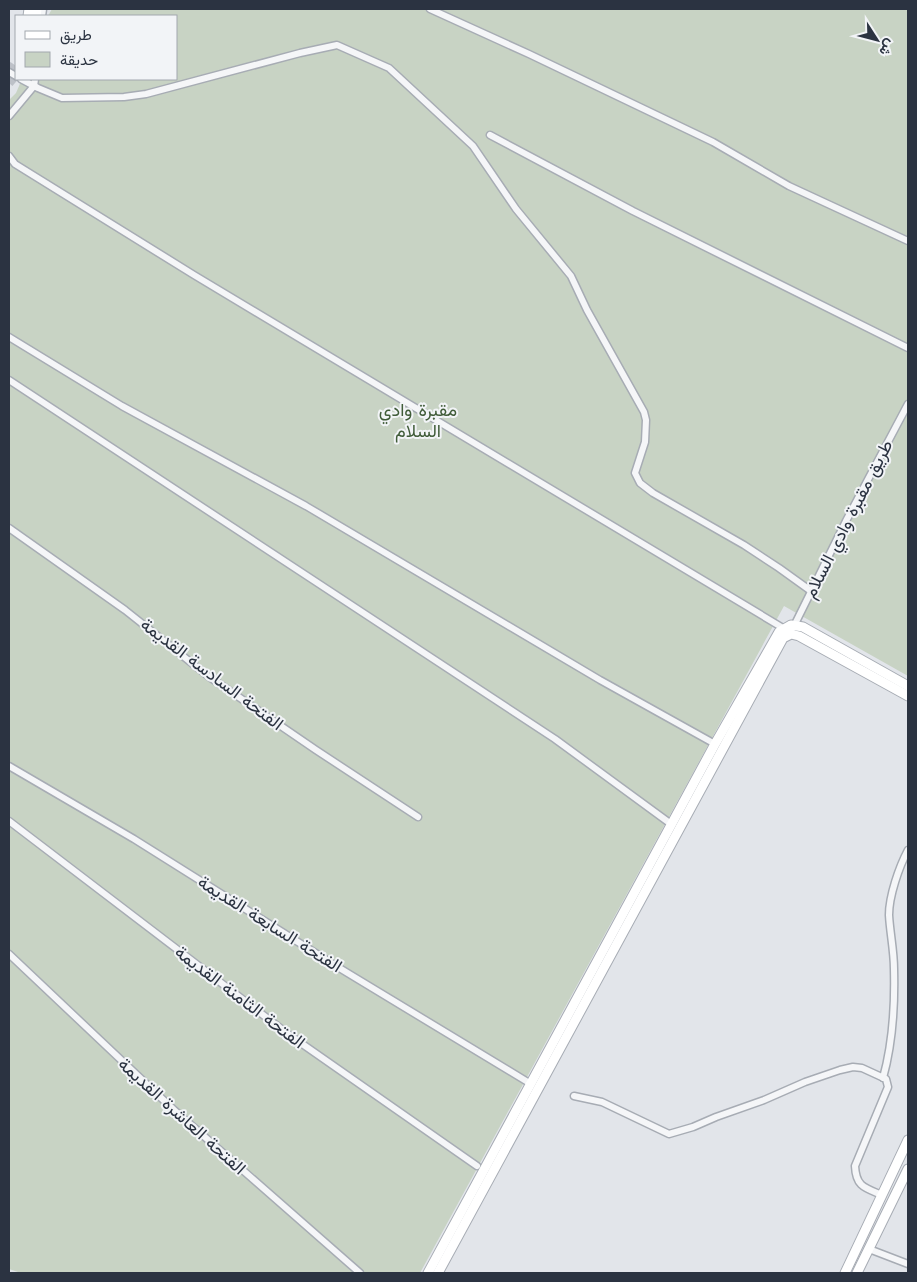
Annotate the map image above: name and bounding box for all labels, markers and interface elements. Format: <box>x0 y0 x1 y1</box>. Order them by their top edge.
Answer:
legend <box>15 15 178 80</box>
north arrow <box>852 15 902 65</box>
text: طريق <box>60 26 92 45</box>
text: ش <box>875 36 899 59</box>
text: حديقة <box>60 51 98 69</box>
park label: مقبرة وادي السلام <box>379 399 457 443</box>
street label: طريق مقبرة وادي السلام <box>798 436 901 604</box>
street label: الفتحة السادسة القديمة <box>137 613 288 734</box>
street label: الفتحة السابعة القديمة <box>194 871 346 976</box>
street label: الفتحة الثامنة القديمة <box>171 941 310 1052</box>
street label: الفتحة العاشرة القديمة <box>114 1053 250 1179</box>

